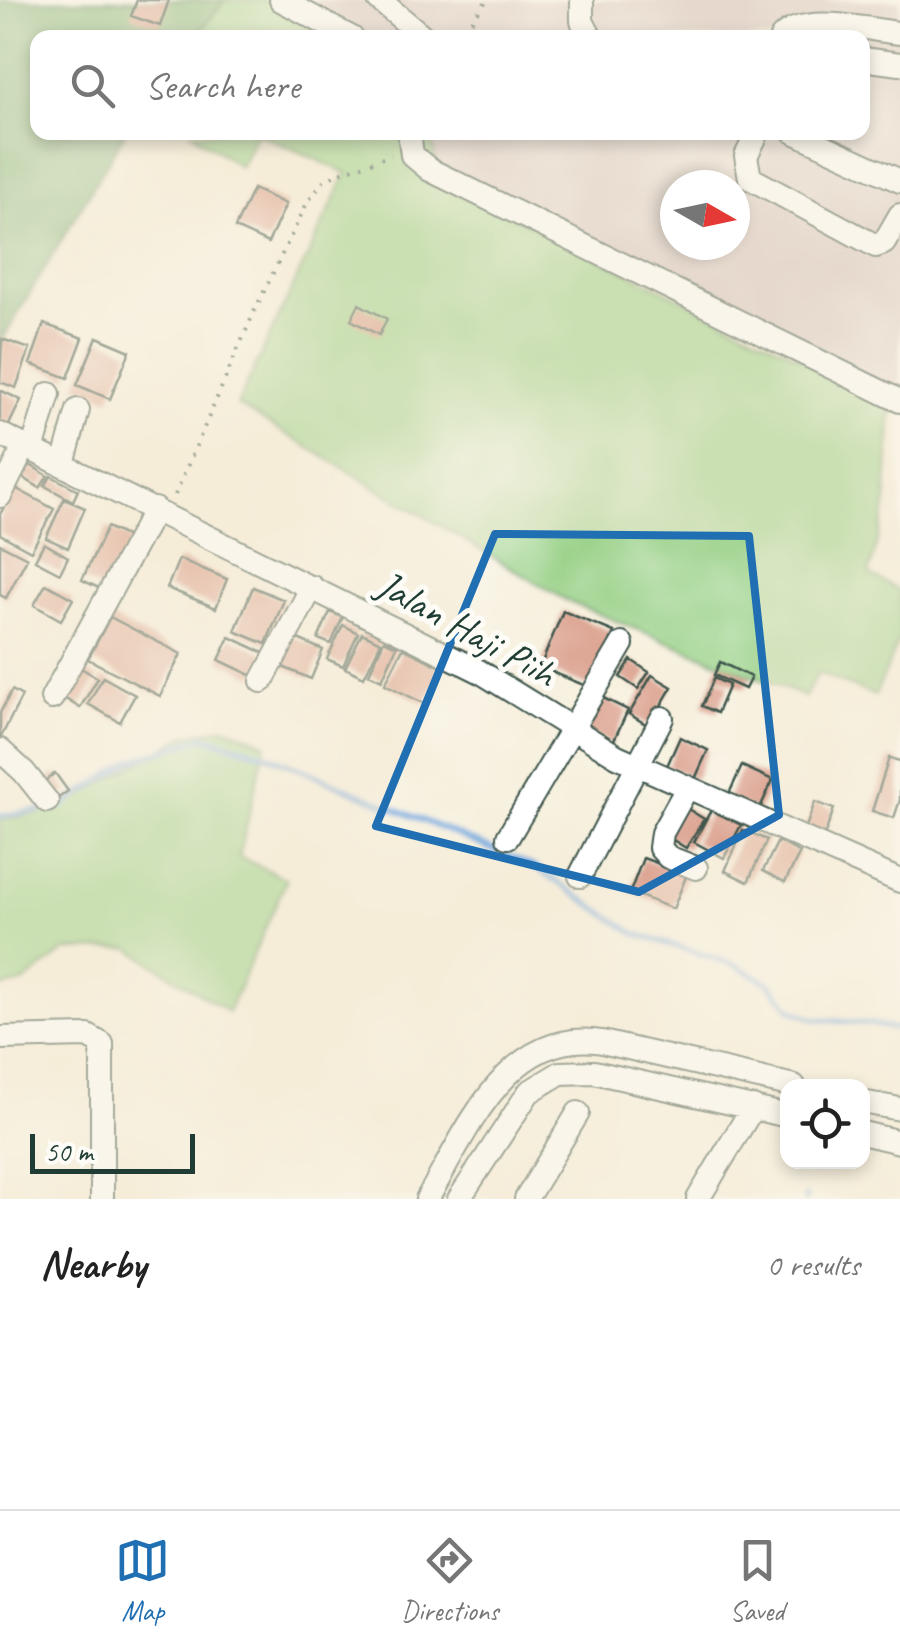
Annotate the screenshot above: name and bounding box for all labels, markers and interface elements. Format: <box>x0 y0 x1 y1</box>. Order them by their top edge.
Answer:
search box <box>30 30 870 140</box>
icon: search <box>65 58 120 113</box>
text: Search here <box>145 62 300 109</box>
north arrow <box>660 170 750 260</box>
street label: Jalan Haji Piih <box>367 558 567 700</box>
map controls <box>780 1079 870 1169</box>
button: locate <box>780 1079 870 1169</box>
scale bar <box>30 1129 195 1174</box>
text: 50 m <box>45 1134 93 1169</box>
text: Nearby <box>40 1238 146 1291</box>
text: 0 results <box>766 1244 860 1285</box>
tab: Map <box>115 1533 170 1628</box>
tab: Directions <box>401 1533 499 1628</box>
tab: Saved <box>730 1533 785 1628</box>

